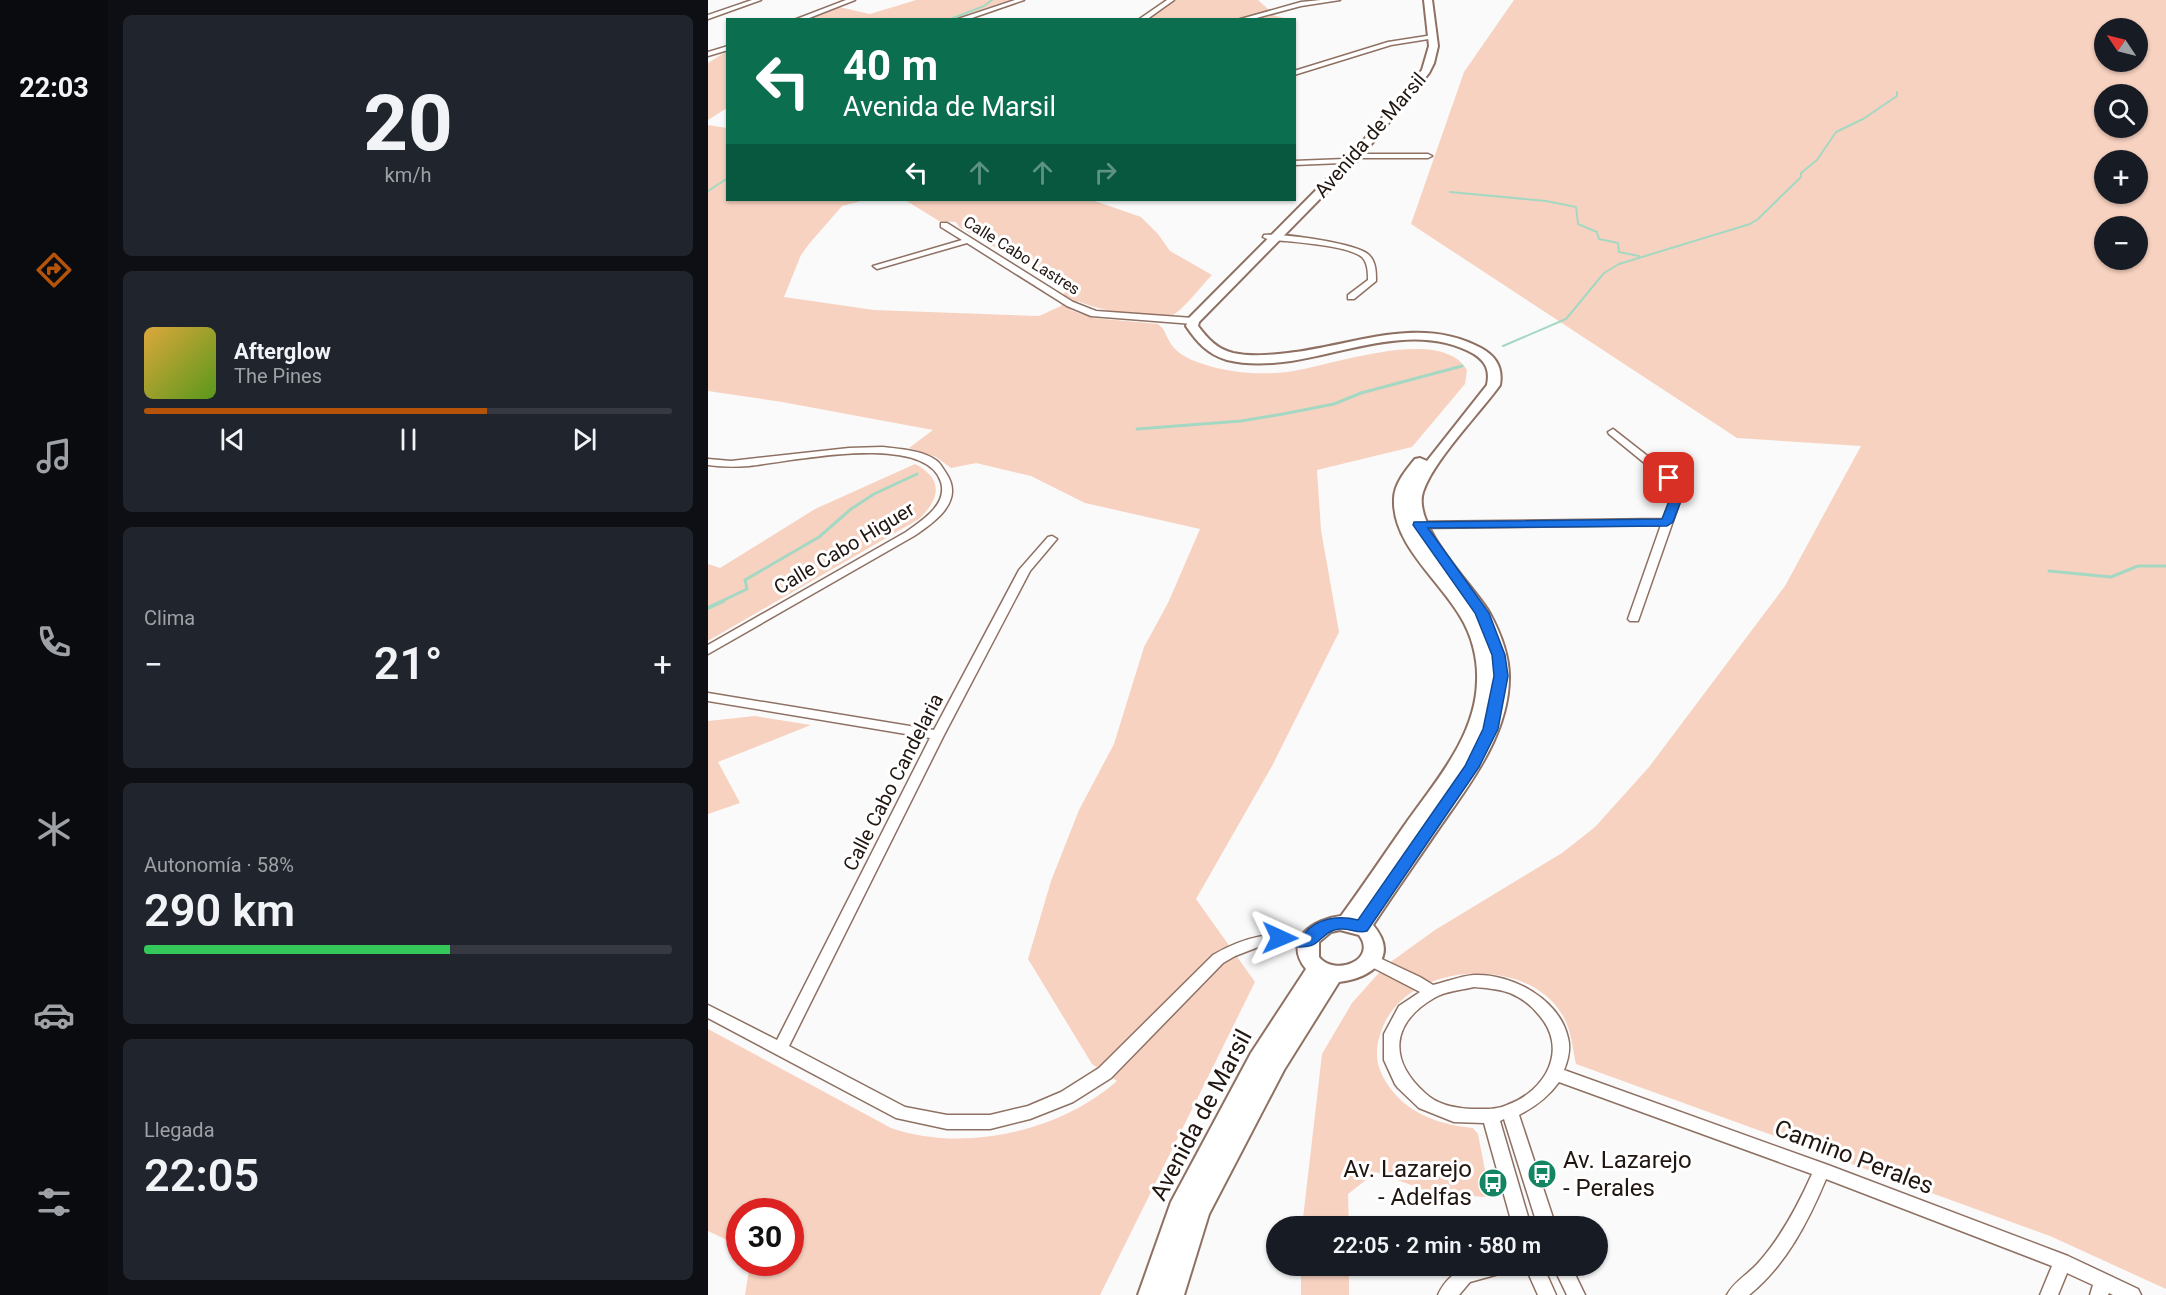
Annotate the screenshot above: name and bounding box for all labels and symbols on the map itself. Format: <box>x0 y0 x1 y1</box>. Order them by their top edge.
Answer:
north arrow <box>2094 18 2148 72</box>
street label: Avenida de Marsil <box>1309 68 1431 202</box>
street label: Calle Cabo Lastres <box>960 212 1083 299</box>
pin <box>1643 452 1694 503</box>
street label: Calle Cabo Higuer <box>769 497 919 599</box>
street label: Calle Cabo Candelaria <box>838 689 948 875</box>
position arrow <box>1248 906 1312 970</box>
street label: Avenida de Marsil <box>1144 1025 1258 1205</box>
street label: Camino Perales <box>1771 1114 1937 1200</box>
place label: Av. Lazarejo - Perales <box>1563 1146 1692 1202</box>
place label: Av. Lazarejo - Adelfas <box>1343 1155 1472 1211</box>
bus stop icon: Av. Lazarejo - Perales <box>1526 1158 1558 1190</box>
bus stop icon: Av. Lazarejo - Adelfas <box>1477 1167 1509 1199</box>
speed limit sign: 30 <box>726 1198 804 1276</box>

